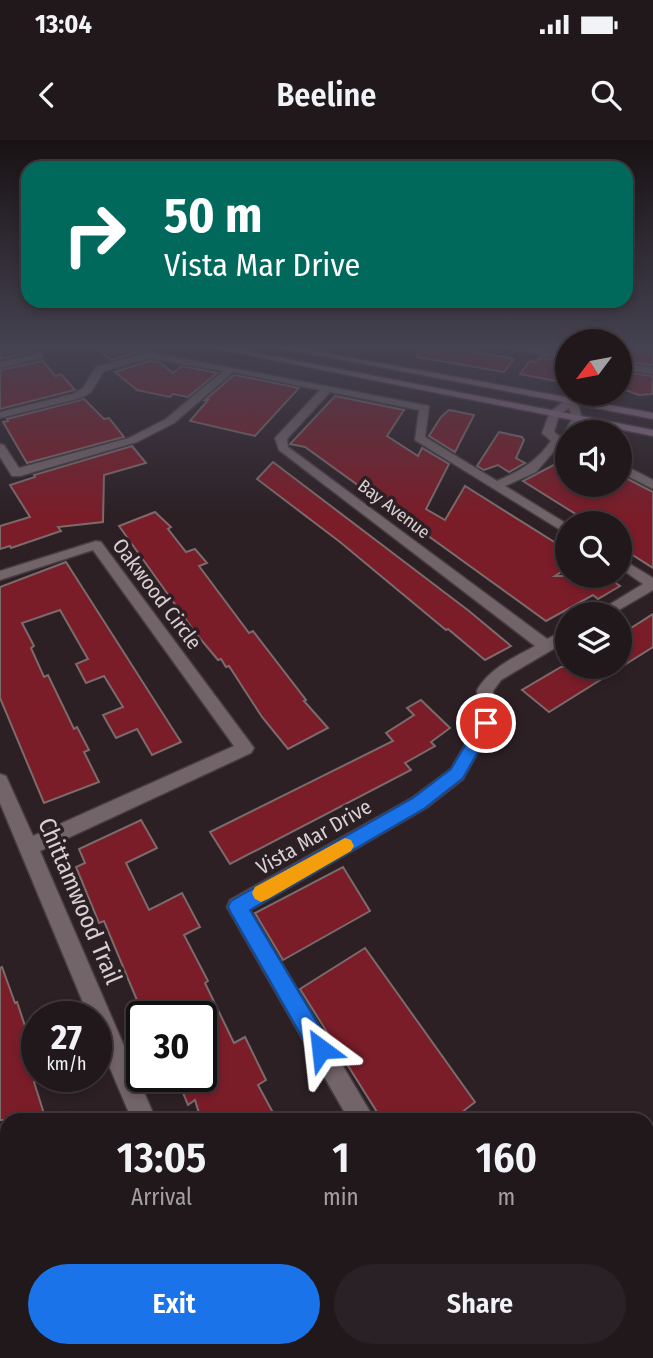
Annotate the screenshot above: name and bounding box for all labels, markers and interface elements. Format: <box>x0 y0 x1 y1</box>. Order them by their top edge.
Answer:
text: 13:04 <box>35 9 92 40</box>
icon: back <box>28 76 66 114</box>
text: Beeline <box>277 76 376 114</box>
icon: search <box>587 76 625 114</box>
text: 50 m <box>164 186 262 245</box>
icon: right <box>49 189 140 280</box>
text: Vista Mar Drive <box>164 246 360 284</box>
north arrow <box>555 329 632 406</box>
map controls <box>555 329 632 679</box>
button: sound <box>555 420 632 497</box>
street label: Bay Avenue <box>354 475 435 543</box>
button: search <box>555 511 632 588</box>
street label: Oakwood Circle <box>107 533 207 655</box>
button: layers <box>555 602 632 679</box>
pin <box>456 693 516 753</box>
icon: arrive <box>467 704 505 742</box>
street label: Vista Mar Drive <box>252 794 376 880</box>
street label: Chittamwood Trail <box>32 814 128 988</box>
speed limit sign: 30 <box>126 1001 217 1092</box>
position arrow <box>284 1012 358 1086</box>
text: 27 <box>51 1016 82 1058</box>
text: km/h <box>46 1053 87 1075</box>
text: 13:05 <box>117 1133 206 1183</box>
text: 1 <box>332 1133 350 1183</box>
text: 160 <box>475 1133 537 1183</box>
text: Arrival <box>131 1183 192 1211</box>
text: min <box>323 1183 359 1211</box>
text: m <box>498 1183 515 1211</box>
button: Exit <box>28 1264 320 1344</box>
button: Share <box>334 1264 626 1344</box>

